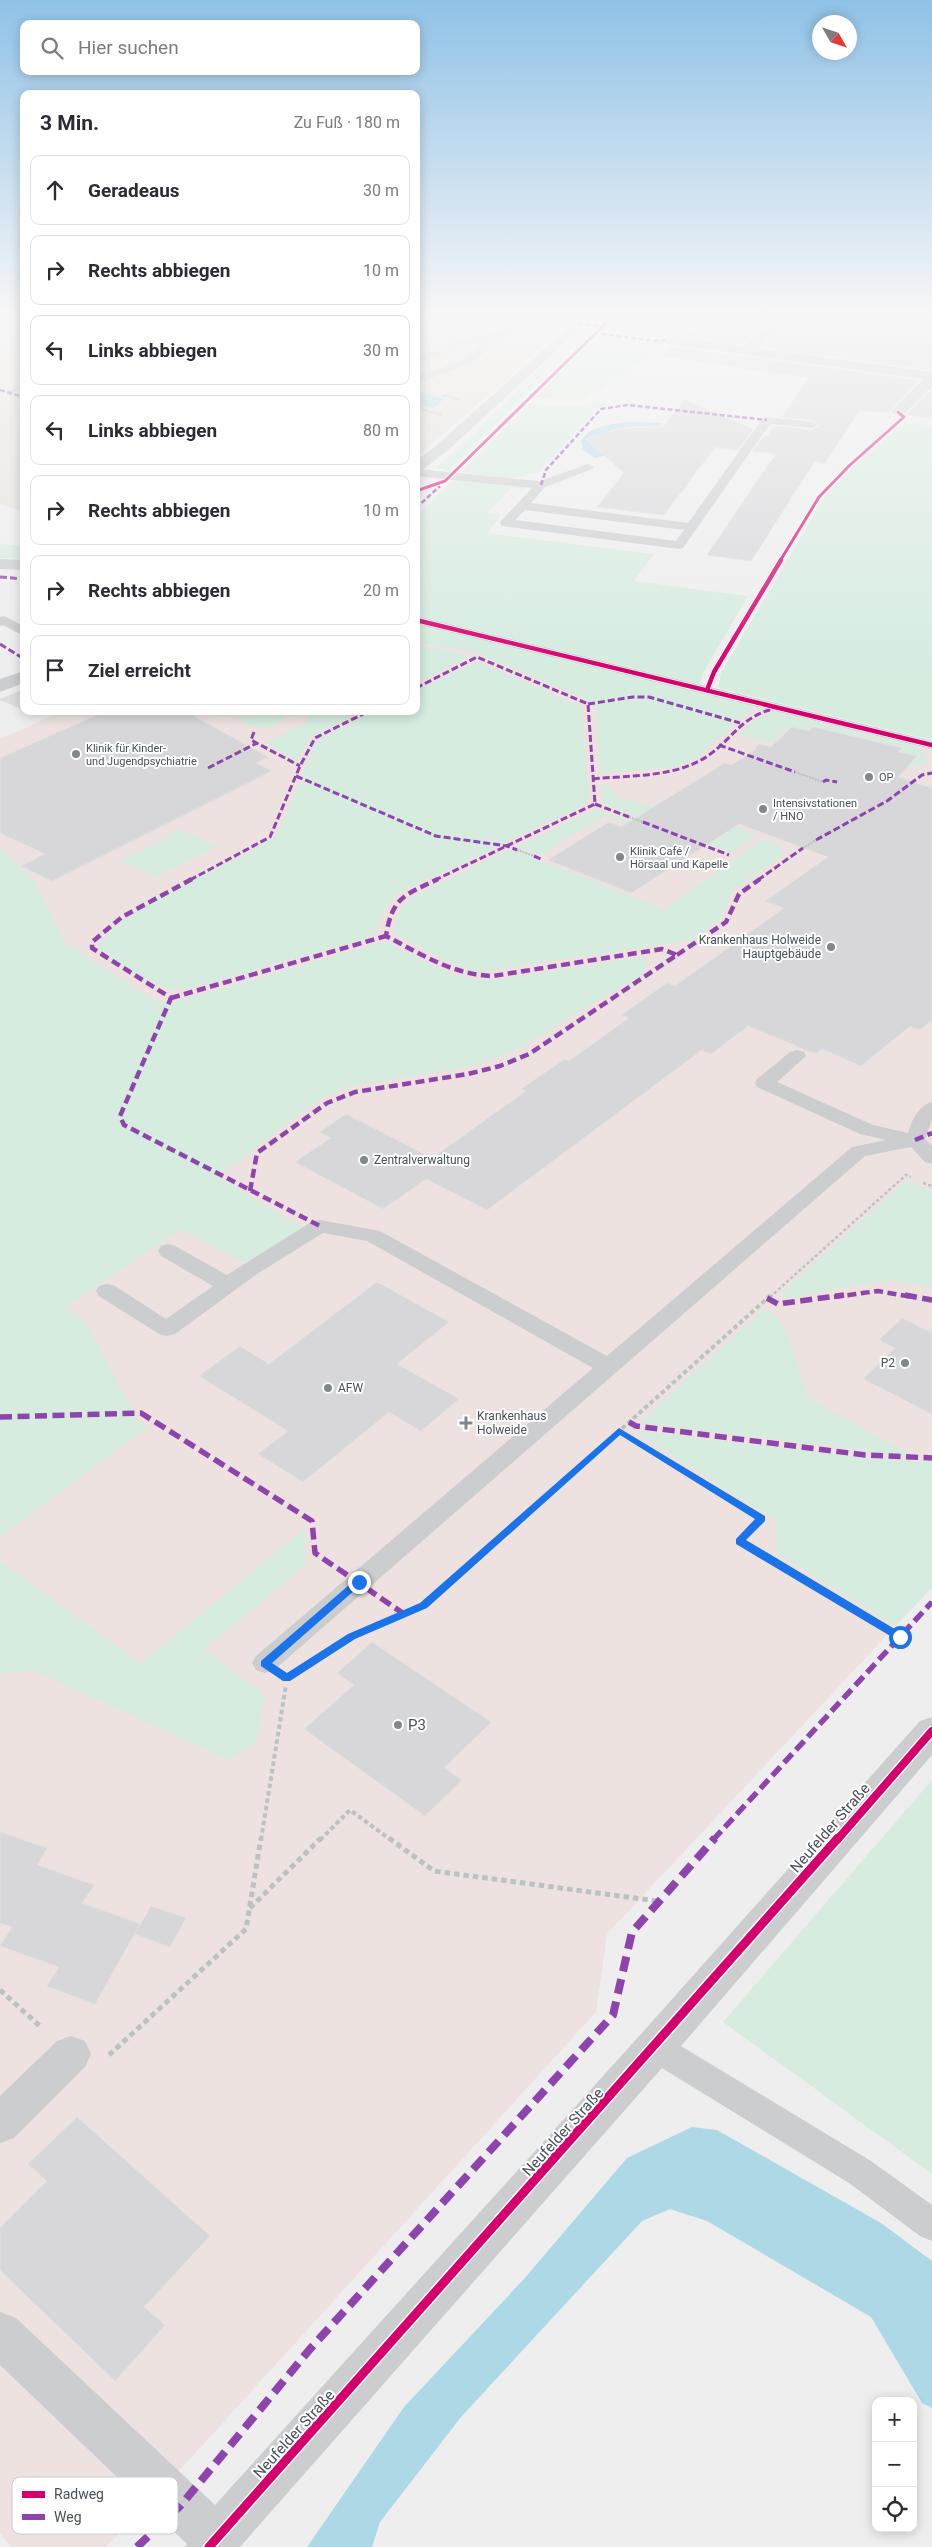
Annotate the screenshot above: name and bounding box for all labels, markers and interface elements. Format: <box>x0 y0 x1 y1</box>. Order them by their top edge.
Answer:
north arrow <box>812 15 857 60</box>
search box <box>20 20 420 75</box>
icon: search <box>38 34 66 62</box>
text: Hier suchen <box>78 36 179 59</box>
text: 3 Min. <box>40 111 99 135</box>
text: Zu Fuß · 180 m <box>294 113 400 132</box>
icon: ahead <box>41 176 69 204</box>
text: Geradeaus <box>88 179 180 202</box>
text: 30 m <box>363 181 399 200</box>
icon: right <box>41 256 69 284</box>
text: Rechts abbiegen <box>88 259 230 282</box>
text: 10 m <box>363 261 399 280</box>
icon: left <box>41 336 69 364</box>
text: Links abbiegen <box>88 339 217 362</box>
text: 30 m <box>363 341 399 360</box>
icon: left <box>41 416 69 444</box>
text: Links abbiegen <box>88 419 217 442</box>
text: 80 m <box>363 421 399 440</box>
icon: right <box>41 496 69 524</box>
text: Rechts abbiegen <box>88 499 230 522</box>
text: 10 m <box>363 501 399 520</box>
icon: right <box>41 576 69 604</box>
text: Rechts abbiegen <box>88 579 230 602</box>
text: 20 m <box>363 581 399 600</box>
icon: arrive <box>41 656 69 684</box>
text: Ziel erreicht <box>88 659 191 682</box>
place label: Klinik für Kinder- und Jugendpsychiatrie <box>86 742 197 768</box>
marker: Klinik für Kinder- und Jugendpsychiatrie <box>70 748 82 760</box>
marker: OP <box>863 771 875 783</box>
place label: OP <box>879 771 894 784</box>
place label: Intensivstationen / HNO <box>773 797 857 823</box>
marker: Intensivstationen / HNO <box>757 803 769 815</box>
place label: Klinik Café / Hörsaal und Kapelle <box>630 845 728 871</box>
marker: Klinik Café / Hörsaal und Kapelle <box>614 851 626 863</box>
place label: Krankenhaus Holweide Hauptgebäude <box>699 933 821 961</box>
marker: Krankenhaus Holweide Hauptgebäude <box>825 941 837 953</box>
place label: Zentralverwaltung <box>374 1153 470 1167</box>
marker: Zentralverwaltung <box>358 1154 370 1166</box>
place label: P2 <box>881 1356 895 1370</box>
marker: P2 <box>899 1357 911 1369</box>
place label: AFW <box>338 1381 363 1395</box>
marker: AFW <box>322 1382 334 1394</box>
place label: Krankenhaus Holweide <box>477 1409 546 1437</box>
marker: Krankenhaus Holweide <box>459 1416 473 1430</box>
route end <box>348 1571 371 1594</box>
route start <box>889 1626 912 1649</box>
place label: P3 <box>408 1716 426 1734</box>
marker: P3 <box>392 1719 404 1731</box>
street label: Neufelder Straße <box>786 1780 874 1876</box>
street label: Neufelder Straße <box>519 2084 607 2180</box>
street label: Neufelder Straße <box>250 2386 338 2482</box>
map controls <box>872 2397 917 2532</box>
button: + <box>872 2397 917 2442</box>
button: − <box>872 2442 917 2487</box>
legend <box>12 2477 178 2534</box>
text: Radweg <box>54 2486 104 2502</box>
button: locate <box>872 2487 917 2532</box>
text: Weg <box>54 2509 82 2525</box>

